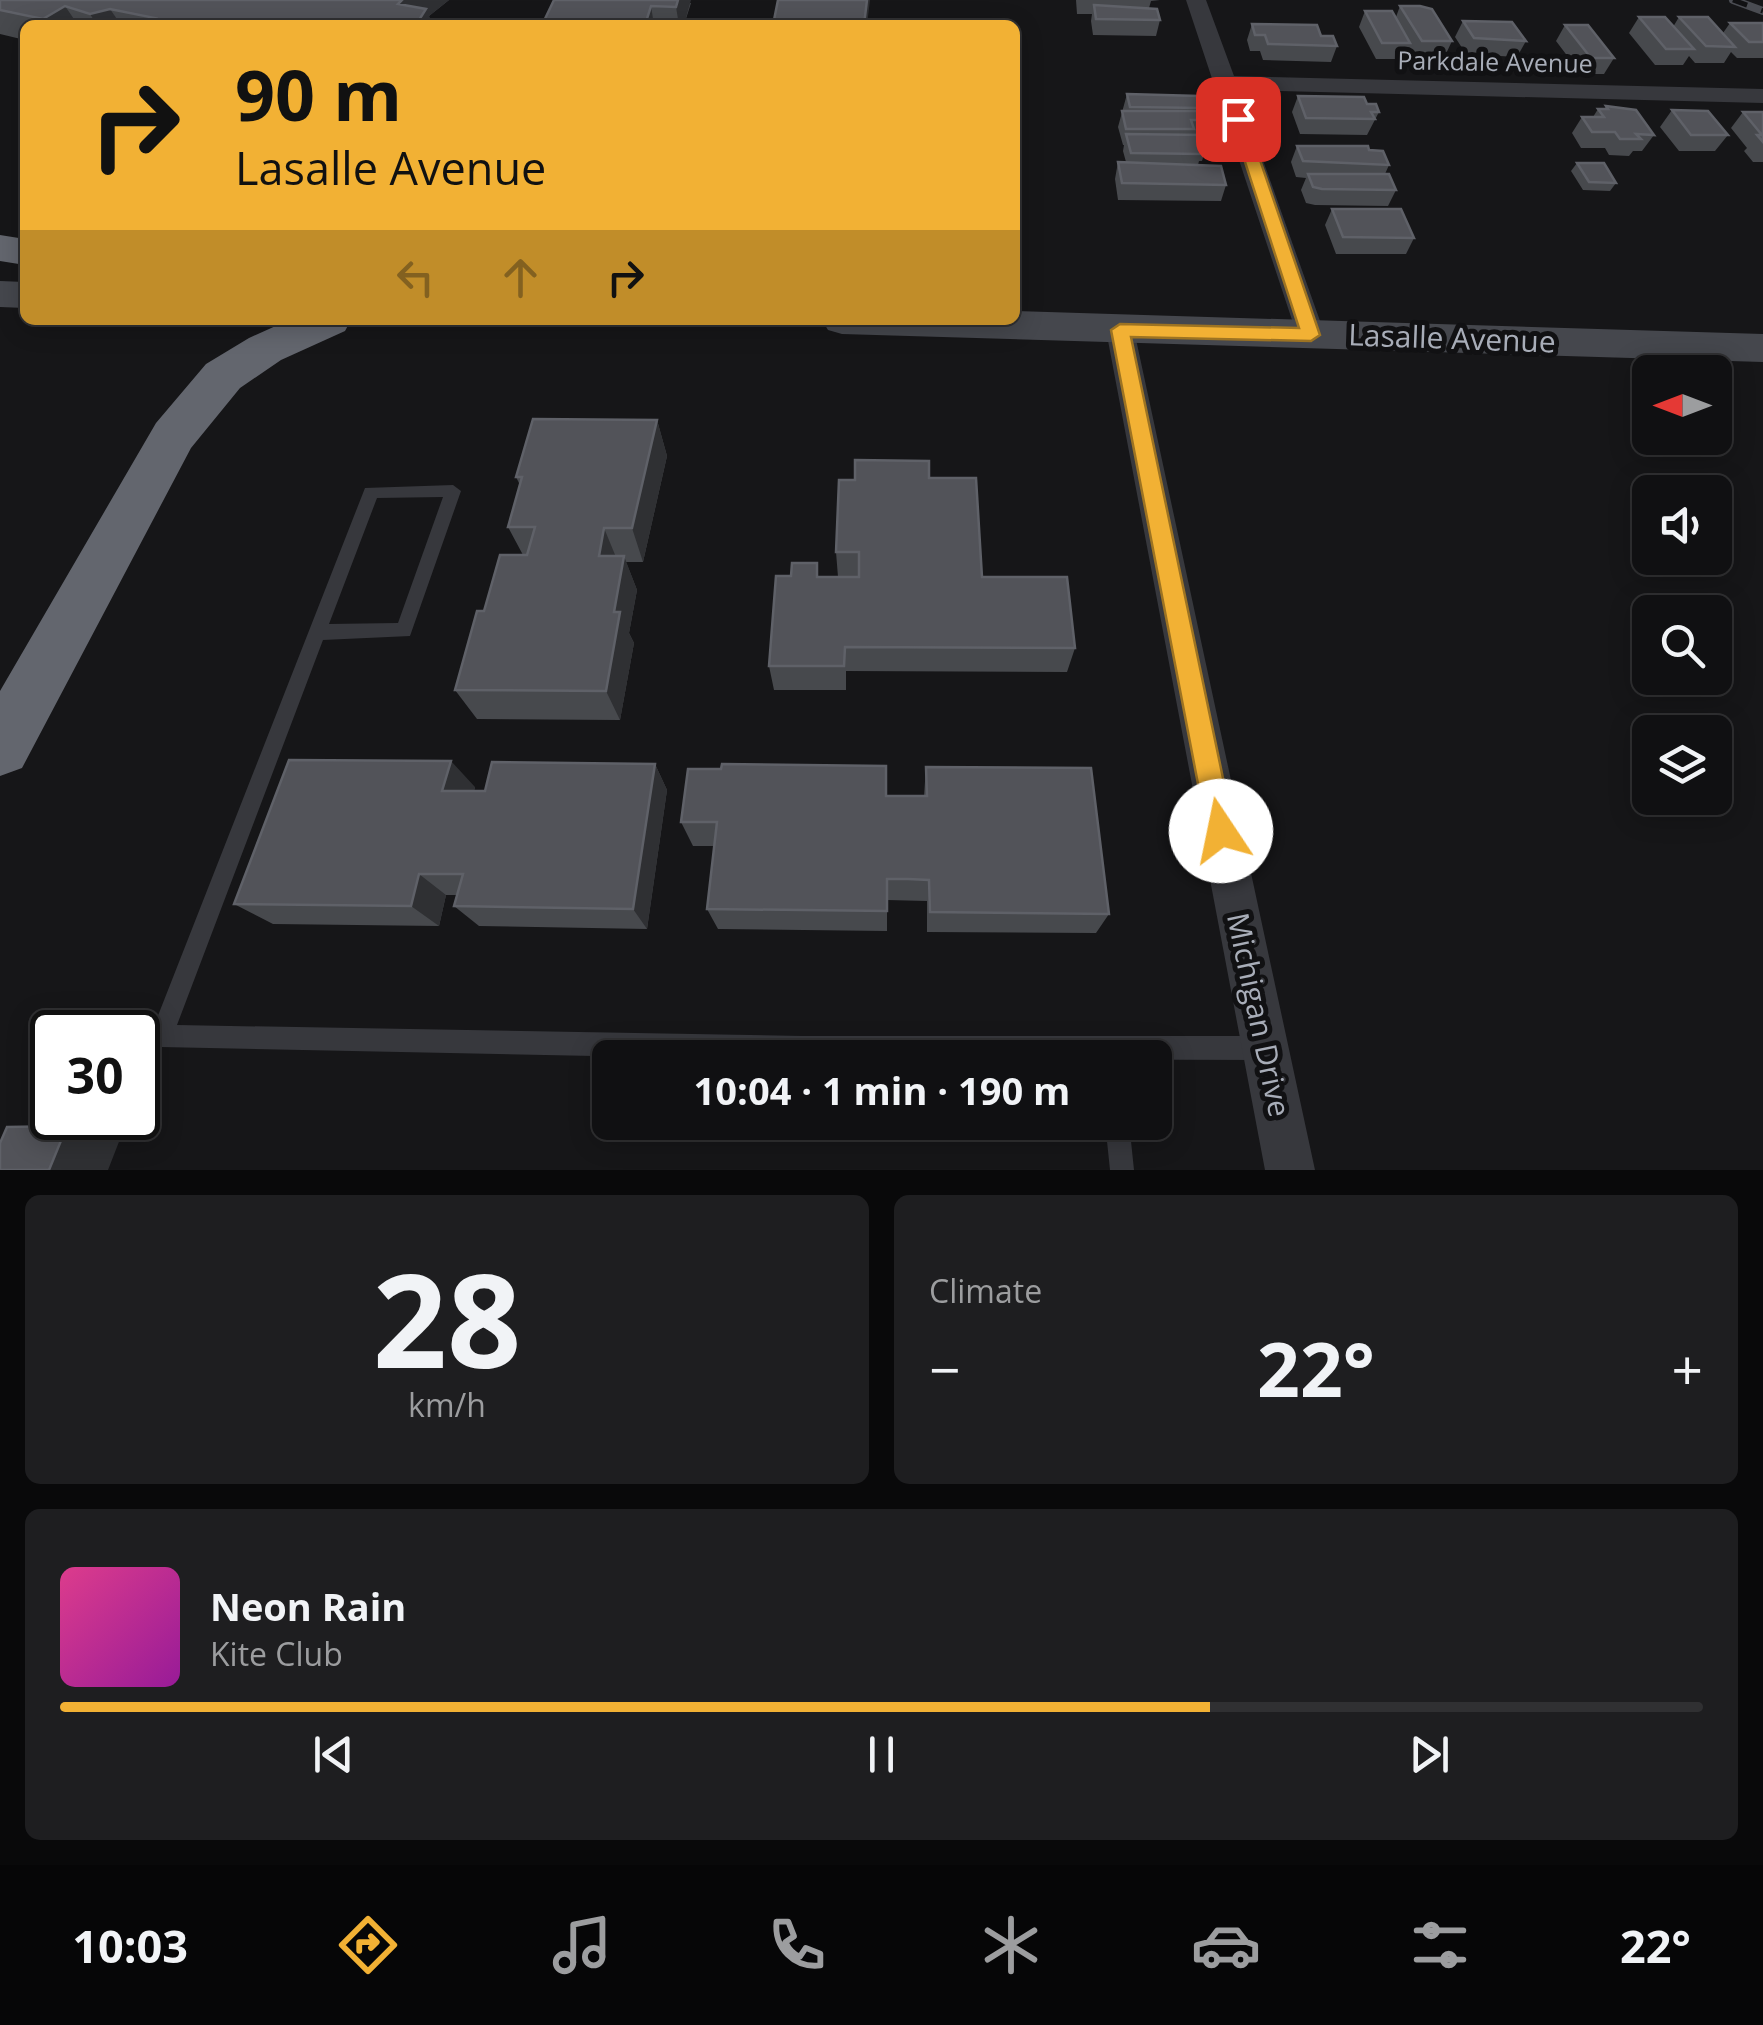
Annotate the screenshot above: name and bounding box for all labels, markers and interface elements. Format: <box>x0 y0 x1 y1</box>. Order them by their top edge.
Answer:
street label: Parkdale Avenue <box>1397 42 1593 80</box>
text: 90 m <box>235 46 402 142</box>
icon: right <box>70 60 200 190</box>
pin <box>1196 77 1281 162</box>
icon: arrive <box>1211 92 1266 147</box>
text: Lasalle Avenue <box>235 137 546 198</box>
icon: left <box>388 250 443 305</box>
icon: ahead <box>493 250 548 305</box>
icon: right <box>598 250 653 305</box>
street label: Lasalle Avenue <box>1348 313 1556 362</box>
north arrow <box>1632 355 1732 455</box>
map controls <box>1632 355 1732 815</box>
button: sound <box>1632 475 1732 575</box>
button: search <box>1632 595 1732 695</box>
button: layers <box>1632 715 1732 815</box>
position arrow <box>1169 779 1273 883</box>
street label: Michigan Drive <box>1218 909 1301 1120</box>
speed limit sign: 30 <box>30 1010 160 1140</box>
text: 10:04 · 1 min · 190 m <box>694 1064 1070 1116</box>
text: 28 <box>373 1229 521 1406</box>
text: Climate <box>929 1269 1042 1312</box>
text: 22° <box>1257 1317 1375 1419</box>
text: − <box>929 1331 960 1406</box>
text: + <box>1672 1331 1703 1406</box>
text: km/h <box>408 1383 486 1426</box>
text: Neon Rain <box>210 1580 406 1632</box>
text: Kite Club <box>210 1632 343 1675</box>
icon: previous <box>306 1727 361 1782</box>
icon: pause <box>854 1727 909 1782</box>
icon: next <box>1402 1727 1457 1782</box>
icon: directions <box>333 1910 403 1980</box>
icon: music <box>547 1910 617 1980</box>
icon: phone <box>762 1910 832 1980</box>
icon: climate <box>976 1910 1046 1980</box>
icon: car <box>1191 1910 1261 1980</box>
icon: filters <box>1405 1910 1475 1980</box>
text: 10:03 <box>72 1915 188 1976</box>
text: 22° <box>1620 1915 1691 1976</box>

